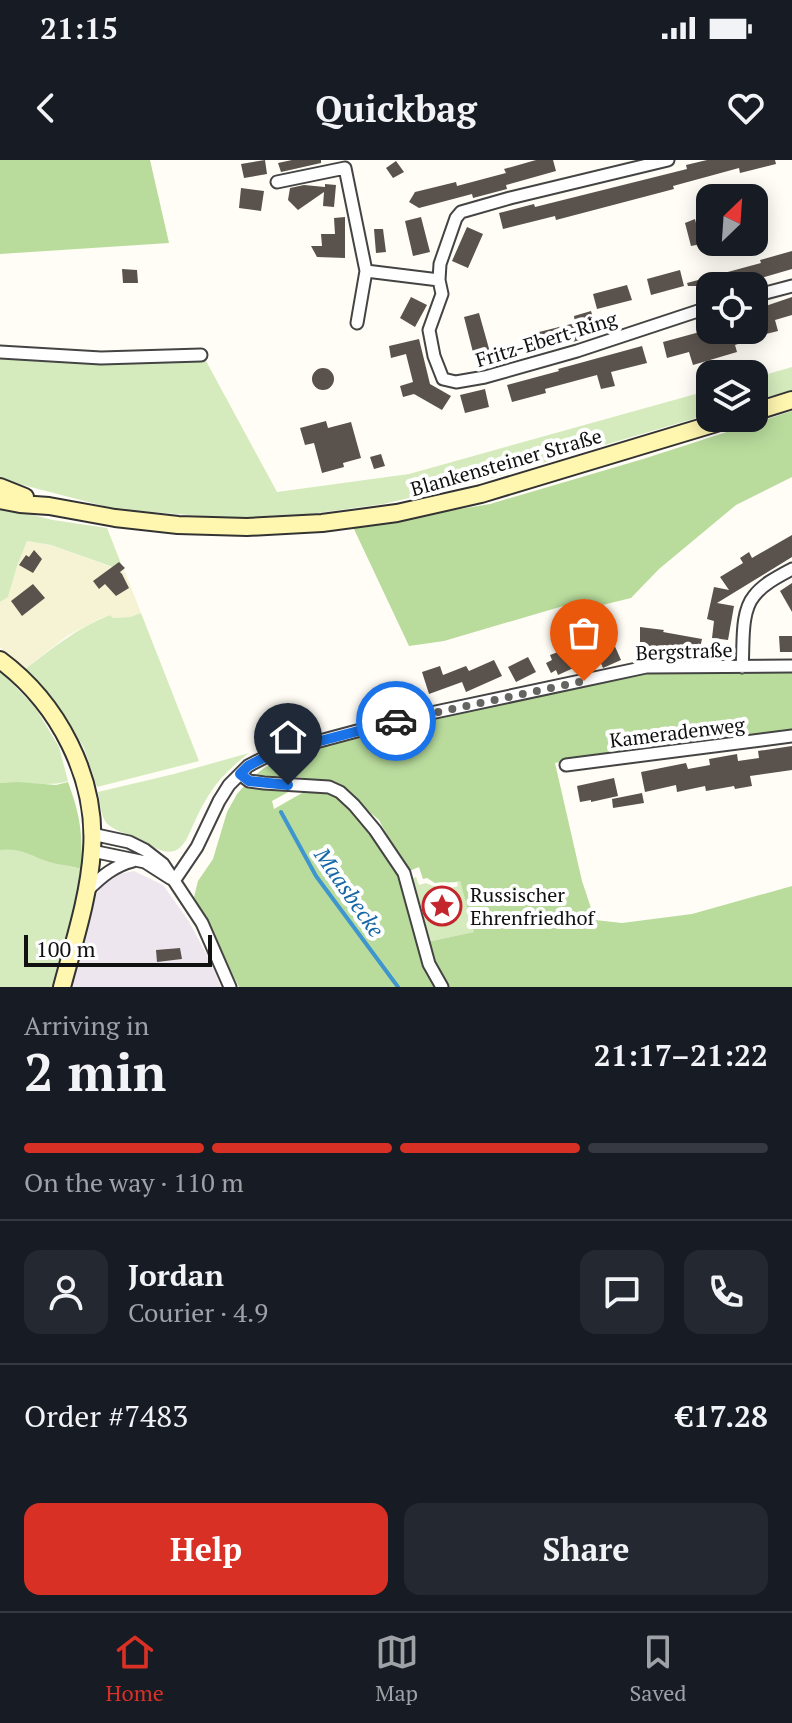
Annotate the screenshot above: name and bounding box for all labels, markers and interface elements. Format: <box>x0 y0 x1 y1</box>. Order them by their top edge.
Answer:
text: 21:15 <box>40 8 118 48</box>
text: Quickbag <box>315 85 477 132</box>
icon: back <box>24 86 68 130</box>
icon: heart <box>724 86 768 130</box>
north arrow <box>696 184 768 256</box>
map controls <box>696 184 768 432</box>
button: locate <box>696 272 768 344</box>
street label: Fritz-Ebert-Ring <box>472 305 620 373</box>
button: layers <box>696 360 768 432</box>
street label: Blankensteiner Straße <box>407 422 605 502</box>
pin <box>550 599 618 681</box>
icon: bag <box>562 611 606 655</box>
street label: Bergstraße <box>635 636 733 666</box>
courier <box>356 681 436 761</box>
icon: car <box>374 699 418 743</box>
pin <box>254 703 322 785</box>
street label: Kameradenweg <box>608 710 747 754</box>
icon: home <box>266 715 310 759</box>
water label: Maasbecke <box>308 841 391 942</box>
place label: Russischer Ehrenfriedhof <box>470 881 595 931</box>
place icon: Russischer Ehrenfriedhof <box>421 885 463 927</box>
scale bar <box>24 931 212 967</box>
text: 100 m <box>36 934 96 963</box>
text: Arriving in <box>24 1008 149 1042</box>
text: 21:17–21:22 <box>594 1035 768 1075</box>
text: 2 min <box>24 1037 166 1106</box>
text: On the way · 110 m <box>24 1165 244 1199</box>
button: person <box>24 1250 108 1334</box>
button: chat <box>580 1250 664 1334</box>
button: phone <box>684 1250 768 1334</box>
text: Jordan <box>128 1255 224 1295</box>
text: Courier · 4.9 <box>128 1295 268 1329</box>
text: Order #7483 <box>24 1396 188 1436</box>
text: €17.28 <box>676 1396 768 1436</box>
button: Help <box>24 1503 388 1595</box>
button: Share <box>404 1503 768 1595</box>
tab: Home <box>105 1630 164 1707</box>
tab: Map <box>375 1630 419 1707</box>
tab: Saved <box>630 1630 687 1707</box>

